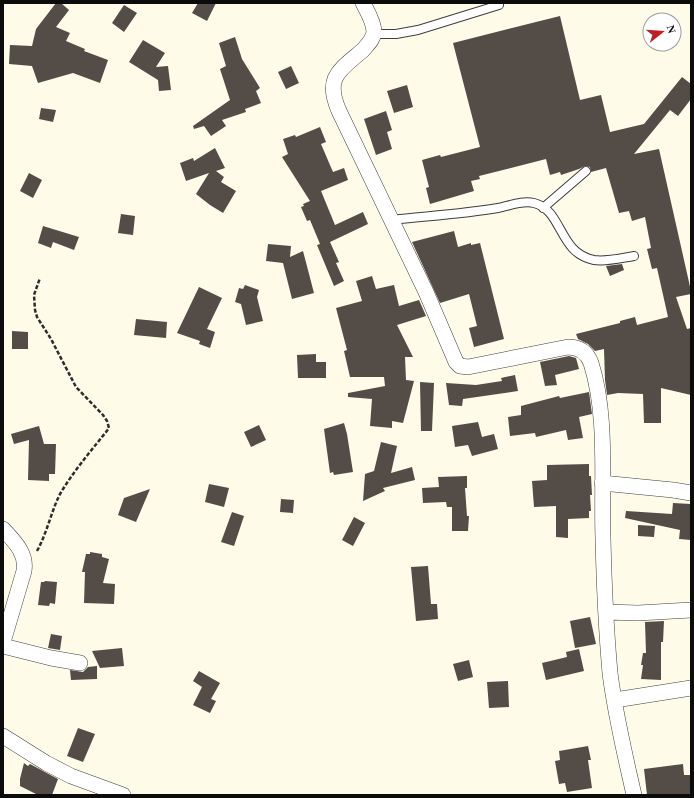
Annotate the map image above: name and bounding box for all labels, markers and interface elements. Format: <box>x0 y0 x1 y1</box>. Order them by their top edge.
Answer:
north arrow <box>642 12 682 52</box>
text: N <box>665 24 678 35</box>

